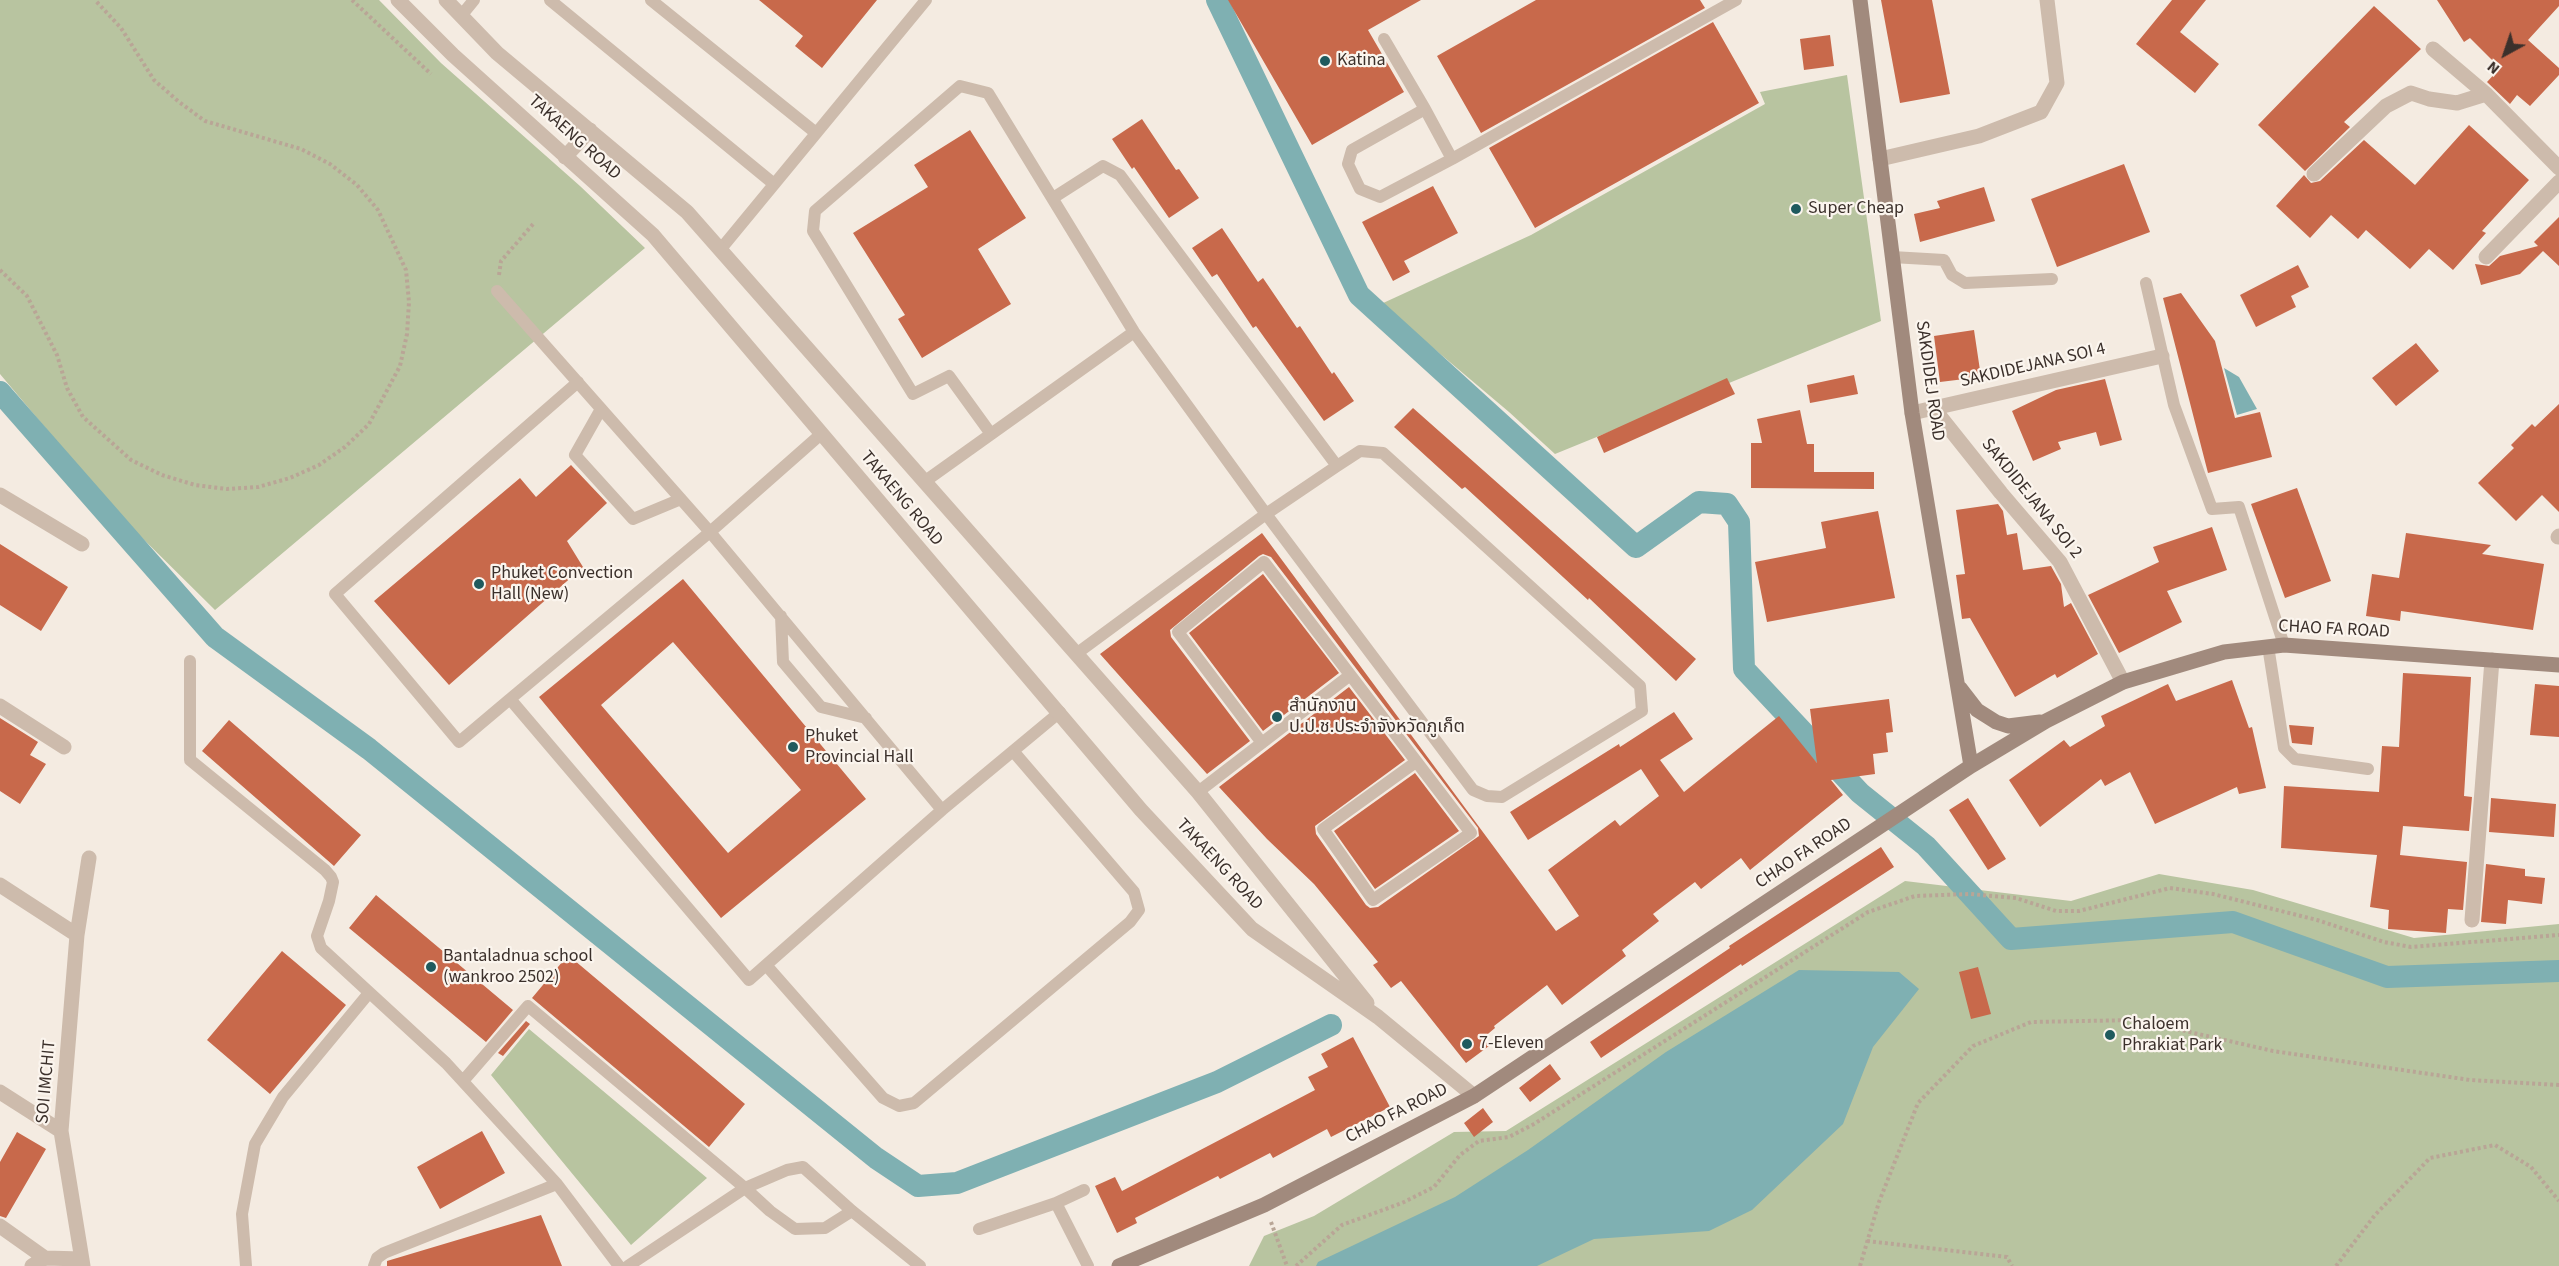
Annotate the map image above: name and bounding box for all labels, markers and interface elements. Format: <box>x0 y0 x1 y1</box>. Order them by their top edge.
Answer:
north arrow <box>2475 24 2535 84</box>
place label: Katina <box>1337 50 1386 72</box>
marker: Katina <box>1318 54 1332 68</box>
text: N <box>2482 56 2505 80</box>
street label: TAKAENG ROAD <box>523 91 625 185</box>
place label: Super Cheap <box>1808 198 1904 220</box>
marker: Super Cheap <box>1789 202 1803 216</box>
street label: SAKDIDEJ ROAD <box>1910 319 1948 443</box>
street label: SAKDIDEJANA SOI 4 <box>1958 339 2108 393</box>
street label: SAKDIDEJANA SOI 2 <box>1976 435 2086 563</box>
street label: TAKAENG ROAD <box>855 447 947 551</box>
place label: Phuket Convection Hall (New) <box>491 563 633 606</box>
marker: Phuket Convection Hall (New) <box>472 577 486 591</box>
street label: CHAO FA ROAD <box>2278 616 2390 644</box>
place label: สำนักงาน ป.ป.ช.ประจำจังหวัดภูเก็ต <box>1289 696 1465 738</box>
marker: สำนักงาน ป.ป.ช.ประจำจังหวัดภูเก็ต <box>1270 710 1284 724</box>
place label: Phuket Provincial Hall <box>805 726 914 768</box>
marker: Phuket Provincial Hall <box>786 740 800 754</box>
street label: CHAO FA ROAD <box>1752 814 1856 894</box>
street label: TAKAENG ROAD <box>1171 815 1267 915</box>
place label: Bantaladnua school (wankroo 2502) <box>443 946 593 988</box>
marker: Bantaladnua school (wankroo 2502) <box>424 960 438 974</box>
place label: Chaloem Phrakiat Park <box>2122 1014 2222 1056</box>
marker: Chaloem Phrakiat Park <box>2103 1028 2117 1042</box>
place label: 7-Eleven <box>1479 1033 1544 1055</box>
marker: 7-Eleven <box>1460 1037 1474 1051</box>
street label: SOI IMCHIT <box>33 1039 61 1125</box>
street label: CHAO FA ROAD <box>1342 1079 1452 1149</box>

